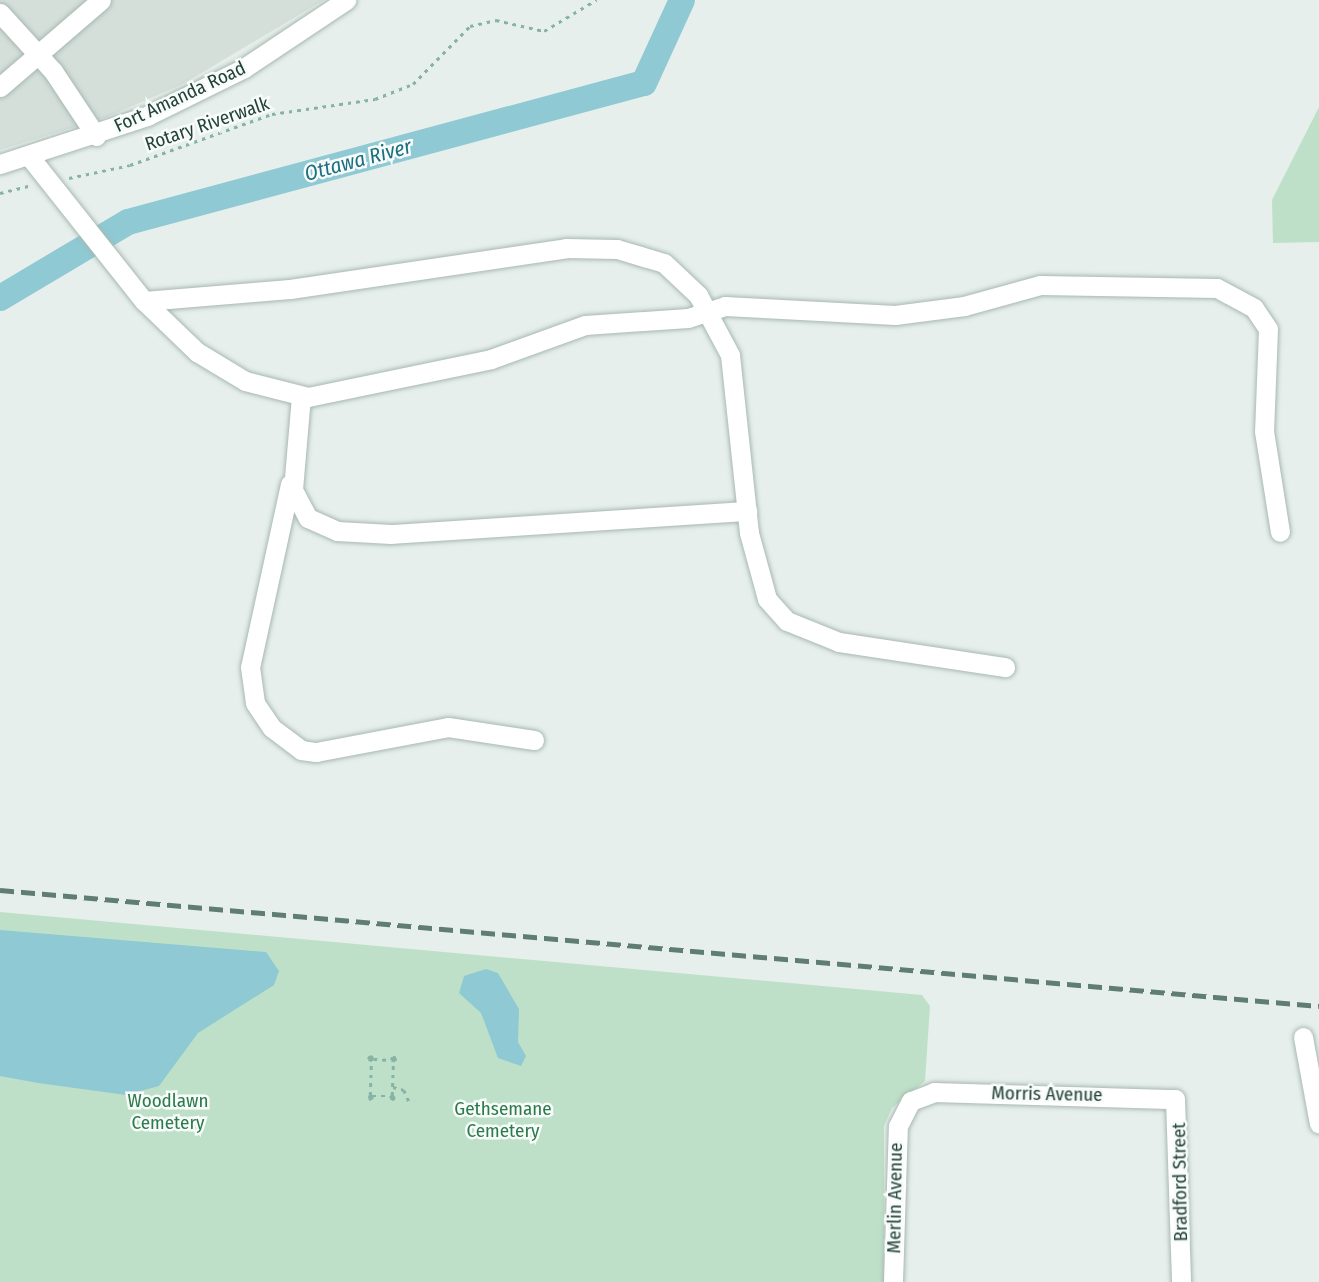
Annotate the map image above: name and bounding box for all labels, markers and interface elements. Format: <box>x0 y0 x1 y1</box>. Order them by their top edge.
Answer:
street label: Fort Amanda Road <box>111 57 249 137</box>
street label: Rotary Riverwalk <box>142 92 272 156</box>
water label: Ottawa River <box>302 134 414 186</box>
street label: Morris Avenue <box>991 1082 1103 1106</box>
park label: Woodlawn Cemetery <box>128 1090 208 1134</box>
park label: Gethsemane Cemetery <box>454 1098 552 1142</box>
street label: Bradford Street <box>1168 1122 1192 1242</box>
street label: Merlin Avenue <box>883 1142 907 1254</box>

